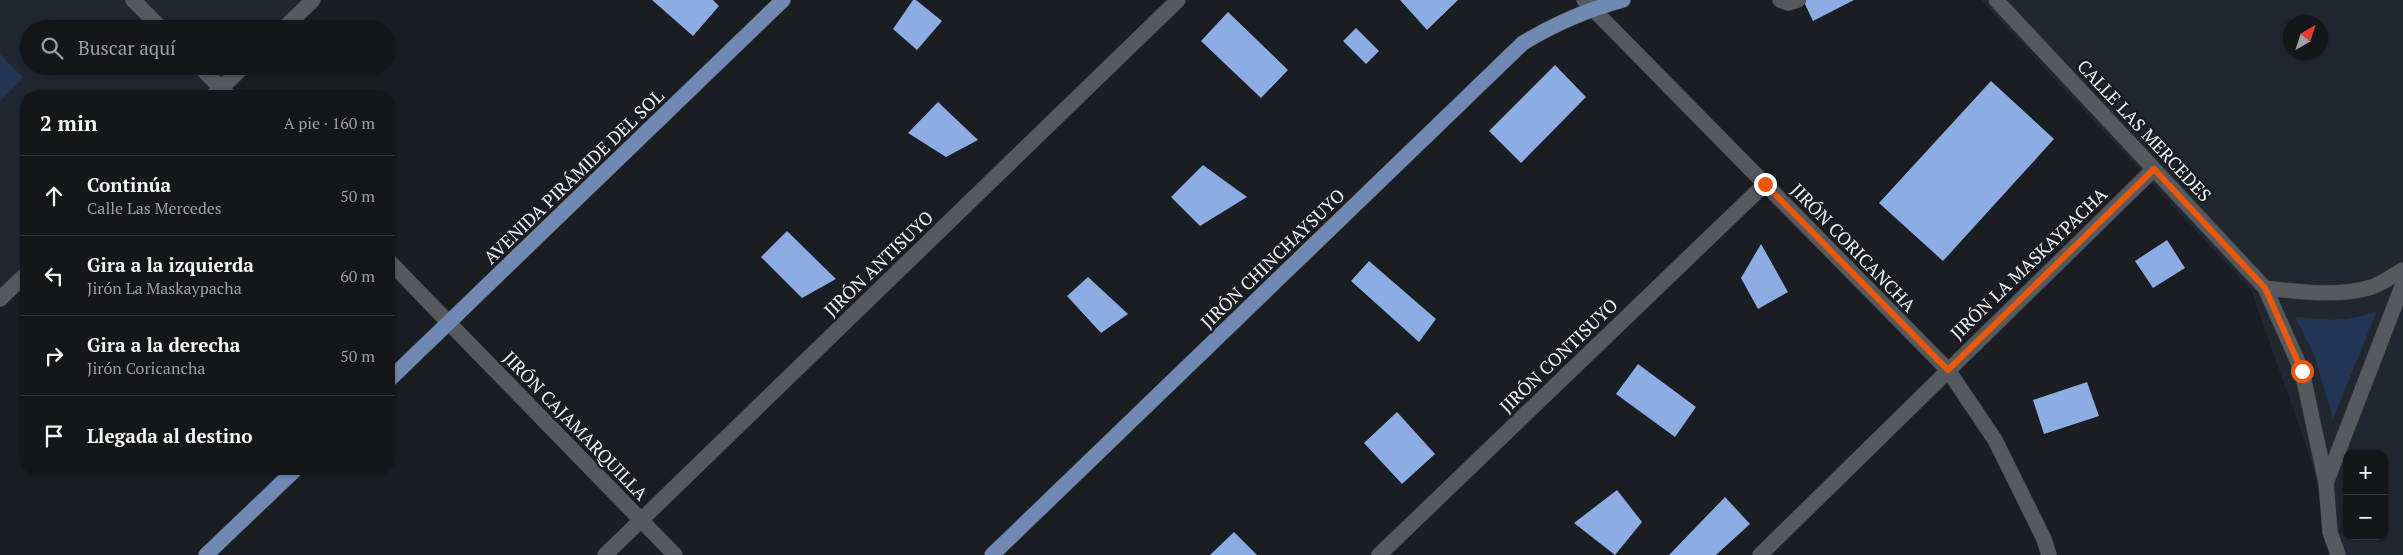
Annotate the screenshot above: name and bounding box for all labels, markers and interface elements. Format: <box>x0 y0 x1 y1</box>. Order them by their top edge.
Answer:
north arrow <box>2283 15 2328 60</box>
search box <box>20 20 395 75</box>
icon: search <box>38 34 66 62</box>
text: Buscar aquí <box>78 35 176 60</box>
street label: CALLE LAS MERCEDES <box>2072 54 2217 207</box>
street label: AVENIDA PIRÁMIDE DEL SOL <box>478 84 669 269</box>
text: 2 min <box>40 109 97 137</box>
text: A pie · 160 m <box>284 112 375 134</box>
text: Continúa <box>87 172 171 197</box>
route end <box>1754 173 1777 196</box>
street label: JIRÓN CORICANCHA <box>1786 178 1922 317</box>
icon: ahead <box>40 182 68 210</box>
street label: JIRÓN LA MASKAYPACHA <box>1945 182 2112 345</box>
street label: JIRÓN CHINCHAYSUYO <box>1195 183 1349 333</box>
text: 50 m <box>340 185 375 207</box>
text: Calle Las Mercedes <box>87 197 222 219</box>
street label: JIRÓN ANTISUYO <box>819 205 938 322</box>
text: Gira a la izquierda <box>87 252 254 277</box>
icon: left <box>40 262 68 290</box>
text: 60 m <box>340 265 375 287</box>
text: Jirón La Maskaypacha <box>87 277 242 299</box>
street label: JIRÓN CONTISUYO <box>1494 293 1623 418</box>
text: Gira a la derecha <box>87 332 240 357</box>
icon: right <box>40 342 68 370</box>
text: 50 m <box>340 345 375 367</box>
street label: JIRÓN CAJAMARQUILLA <box>498 345 654 506</box>
text: Jirón Coricancha <box>87 357 205 379</box>
route start <box>2291 360 2314 383</box>
icon: arrive <box>40 422 68 450</box>
text: Llegada al destino <box>87 423 253 448</box>
map controls <box>2343 450 2388 540</box>
button: + <box>2343 450 2388 495</box>
button: − <box>2343 495 2388 540</box>

